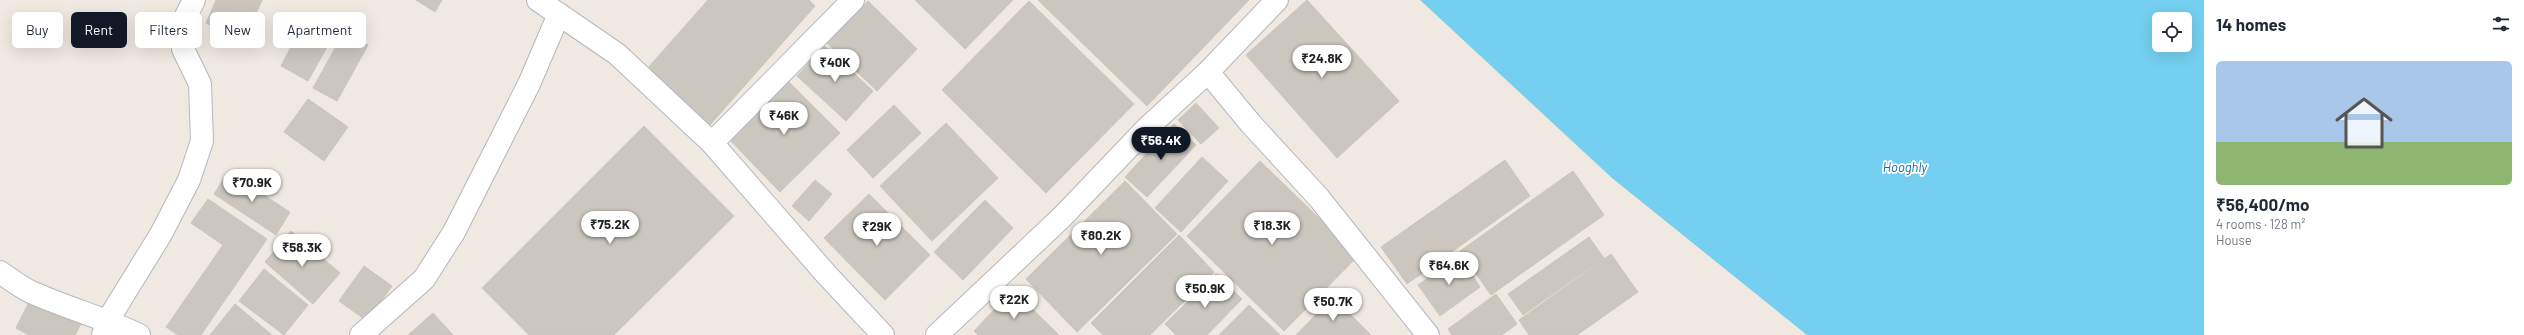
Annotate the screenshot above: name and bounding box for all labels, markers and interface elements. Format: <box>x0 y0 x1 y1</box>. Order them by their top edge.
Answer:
chip: Buy <box>12 12 63 48</box>
chip: Rent <box>71 12 127 48</box>
chip: Filters <box>135 12 202 48</box>
chip: New <box>210 12 265 48</box>
chip: Apartment <box>273 12 366 48</box>
map controls <box>2152 12 2192 52</box>
button: locate <box>2152 12 2192 52</box>
icon: filters <box>2490 13 2512 35</box>
text: 14 homes <box>2216 14 2286 34</box>
pin: ₹24.8K <box>1289 45 1355 79</box>
pin: ₹40K <box>811 49 859 83</box>
text: ₹24.8K <box>1301 50 1343 66</box>
text: ₹40K <box>820 54 850 70</box>
icon: home <box>2328 87 2400 159</box>
pin: ₹46K <box>760 102 808 136</box>
text: ₹46K <box>769 107 799 123</box>
pin: ₹56.4K <box>1128 127 1194 161</box>
text: ₹56.4K <box>1141 132 1181 148</box>
water label: Hooghly <box>1883 159 1928 175</box>
pin: ₹70.9K <box>219 169 285 203</box>
text: ₹70.9K <box>232 174 272 190</box>
text: ₹56,400/mo <box>2216 194 2309 214</box>
pin: ₹75.2K <box>577 211 643 245</box>
pin: ₹18.3K <box>1239 212 1305 246</box>
pin: ₹29K <box>853 213 901 247</box>
text: ₹75.2K <box>590 216 630 232</box>
text: 4 rooms · 128 m² <box>2216 216 2305 232</box>
text: ₹18.3K <box>1253 217 1291 233</box>
text: ₹29K <box>862 218 892 234</box>
pin: ₹80.2K <box>1068 222 1134 256</box>
text: ₹80.2K <box>1081 227 1121 243</box>
text: House <box>2216 232 2252 248</box>
pin: ₹58.3K <box>269 234 335 268</box>
text: ₹58.3K <box>282 239 322 255</box>
pin: ₹64.6K <box>1416 252 1482 286</box>
text: ₹64.6K <box>1429 257 1469 273</box>
pin: ₹50.9K <box>1172 275 1238 309</box>
text: ₹50.9K <box>1185 280 1225 296</box>
pin: ₹22K <box>990 286 1038 320</box>
pin: ₹50.7K <box>1300 288 1366 322</box>
text: ₹22K <box>999 291 1029 307</box>
text: ₹50.7K <box>1313 293 1353 309</box>

